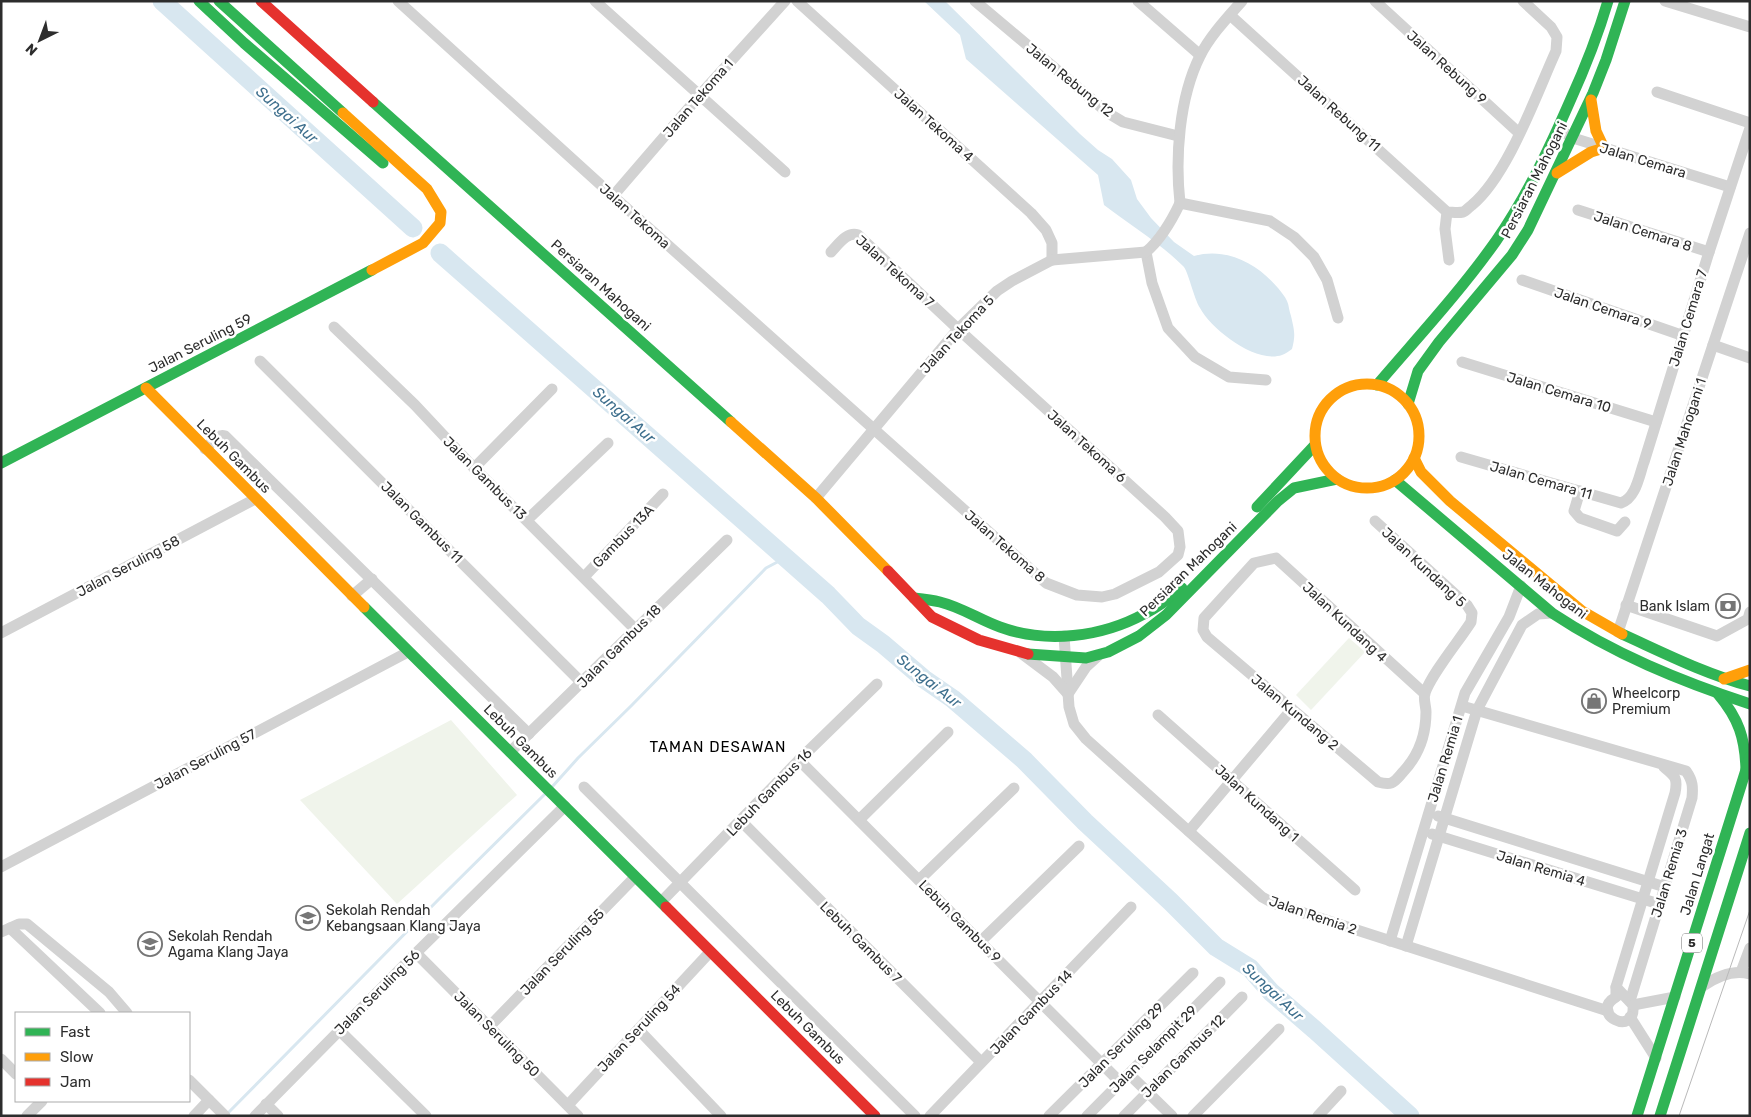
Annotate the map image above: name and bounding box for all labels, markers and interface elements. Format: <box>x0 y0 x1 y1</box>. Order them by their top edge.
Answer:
north arrow <box>15 15 65 65</box>
street label: Jalan Rebung 9 <box>1403 27 1490 108</box>
text: N <box>22 40 41 59</box>
street label: Jalan Rebung 12 <box>1022 40 1117 121</box>
street label: Jalan Tekoma 1 <box>660 56 737 141</box>
street label: Jalan Rebung 11 <box>1294 72 1384 155</box>
water label: Sungai Aur <box>252 83 323 148</box>
street label: Jalan Tekoma 4 <box>890 85 977 166</box>
street label: Persiaran Mahogani <box>1498 119 1571 241</box>
street label: Jalan Cemara <box>1597 139 1688 182</box>
street label: Jalan Tekoma <box>596 180 673 252</box>
street label: Jalan Cemara 8 <box>1592 208 1694 255</box>
street label: Jalan Tekoma 7 <box>852 232 937 311</box>
street label: Persiaran Mahogani <box>547 236 654 335</box>
street label: Jalan Cemara 7 <box>1666 268 1711 369</box>
street label: Jalan Cemara 9 <box>1552 284 1654 333</box>
street label: Jalan Tekoma 5 <box>917 292 998 377</box>
street label: Jalan Seruling 59 <box>146 310 255 377</box>
street label: Jalan Cemara 10 <box>1505 369 1613 416</box>
street label: Jalan Mahogani 1 <box>1659 376 1710 488</box>
water label: Sungai Aur <box>589 383 660 448</box>
street label: Jalan Tekoma 6 <box>1044 406 1130 486</box>
street label: Lebuh Gambus <box>193 416 274 497</box>
street label: Jalan Gambus 13 <box>439 433 530 524</box>
street label: Jalan Cemara 11 <box>1488 458 1594 503</box>
street label: Jalan Gambus 11 <box>377 478 466 567</box>
street label: Gambus 13A <box>589 501 658 571</box>
street label: Jalan Tekoma 8 <box>961 507 1049 586</box>
street label: Persiaran Mahogani <box>1136 519 1240 620</box>
street label: Jalan Kundang 5 <box>1378 524 1469 611</box>
street label: Jalan Seruling 58 <box>74 532 183 601</box>
street label: Jalan Mahogani <box>1499 546 1590 623</box>
street label: Jalan Kundang 4 <box>1299 579 1391 666</box>
bank icon: Bank Islam <box>1715 593 1741 619</box>
place label: Bank Islam <box>1639 598 1710 615</box>
street label: Jalan Gambus 18 <box>574 601 665 692</box>
water label: Sungai Aur <box>893 650 966 713</box>
street label: Jalan Kundang 2 <box>1247 671 1342 754</box>
place label: Wheelcorp Premium <box>1612 685 1680 718</box>
shop icon: Wheelcorp Premium <box>1581 688 1607 714</box>
street label: Lebuh Gambus <box>480 701 561 782</box>
street label: Jalan Remia 1 <box>1424 714 1467 804</box>
street label: Jalan Seruling 57 <box>152 726 259 793</box>
district label: TAMAN DESAWAN <box>649 738 787 756</box>
street label: Lebuh Gambus 16 <box>723 745 816 840</box>
street label: Jalan Kundang 1 <box>1211 761 1302 845</box>
street label: Jalan Remia 3 <box>1648 827 1691 920</box>
street label: Jalan Langat <box>1677 830 1718 917</box>
street label: Jalan Remia 4 <box>1494 847 1588 890</box>
street label: Lebuh Gambus 9 <box>915 877 1004 966</box>
street label: Jalan Remia 2 <box>1267 893 1359 938</box>
street label: Lebuh Gambus 7 <box>816 898 905 987</box>
place label: Sekolah Rendah Kebangsaan Klang Jaya <box>326 902 481 935</box>
school or university icon: Sekolah Rendah Kebangsaan Klang Jaya <box>295 905 321 931</box>
street label: Jalan Seruling 55 <box>517 906 608 999</box>
place label: Sekolah Rendah Agama Klang Jaya <box>168 928 288 961</box>
school or university icon: Sekolah Rendah Agama Klang Jaya <box>137 931 163 957</box>
road number: 5 <box>1682 934 1702 952</box>
street label: Jalan Seruling 56 <box>331 946 424 1039</box>
water label: Sungai Aur <box>1239 959 1308 1026</box>
street label: Jalan Gambus 14 <box>987 966 1076 1058</box>
street label: Jalan Seruling 54 <box>594 981 685 1076</box>
street label: Lebuh Gambus <box>767 987 848 1068</box>
street label: Jalan Seruling 50 <box>450 988 543 1081</box>
street label: Jalan Seruling 29 <box>1075 999 1167 1091</box>
street label: Jalan Selampit 29 <box>1106 1002 1201 1097</box>
street label: Jalan Gambus 12 <box>1138 1011 1229 1102</box>
legend <box>15 1012 190 1102</box>
text: Fast <box>60 1023 90 1041</box>
text: Slow <box>60 1048 93 1066</box>
text: Jam <box>60 1073 91 1091</box>

